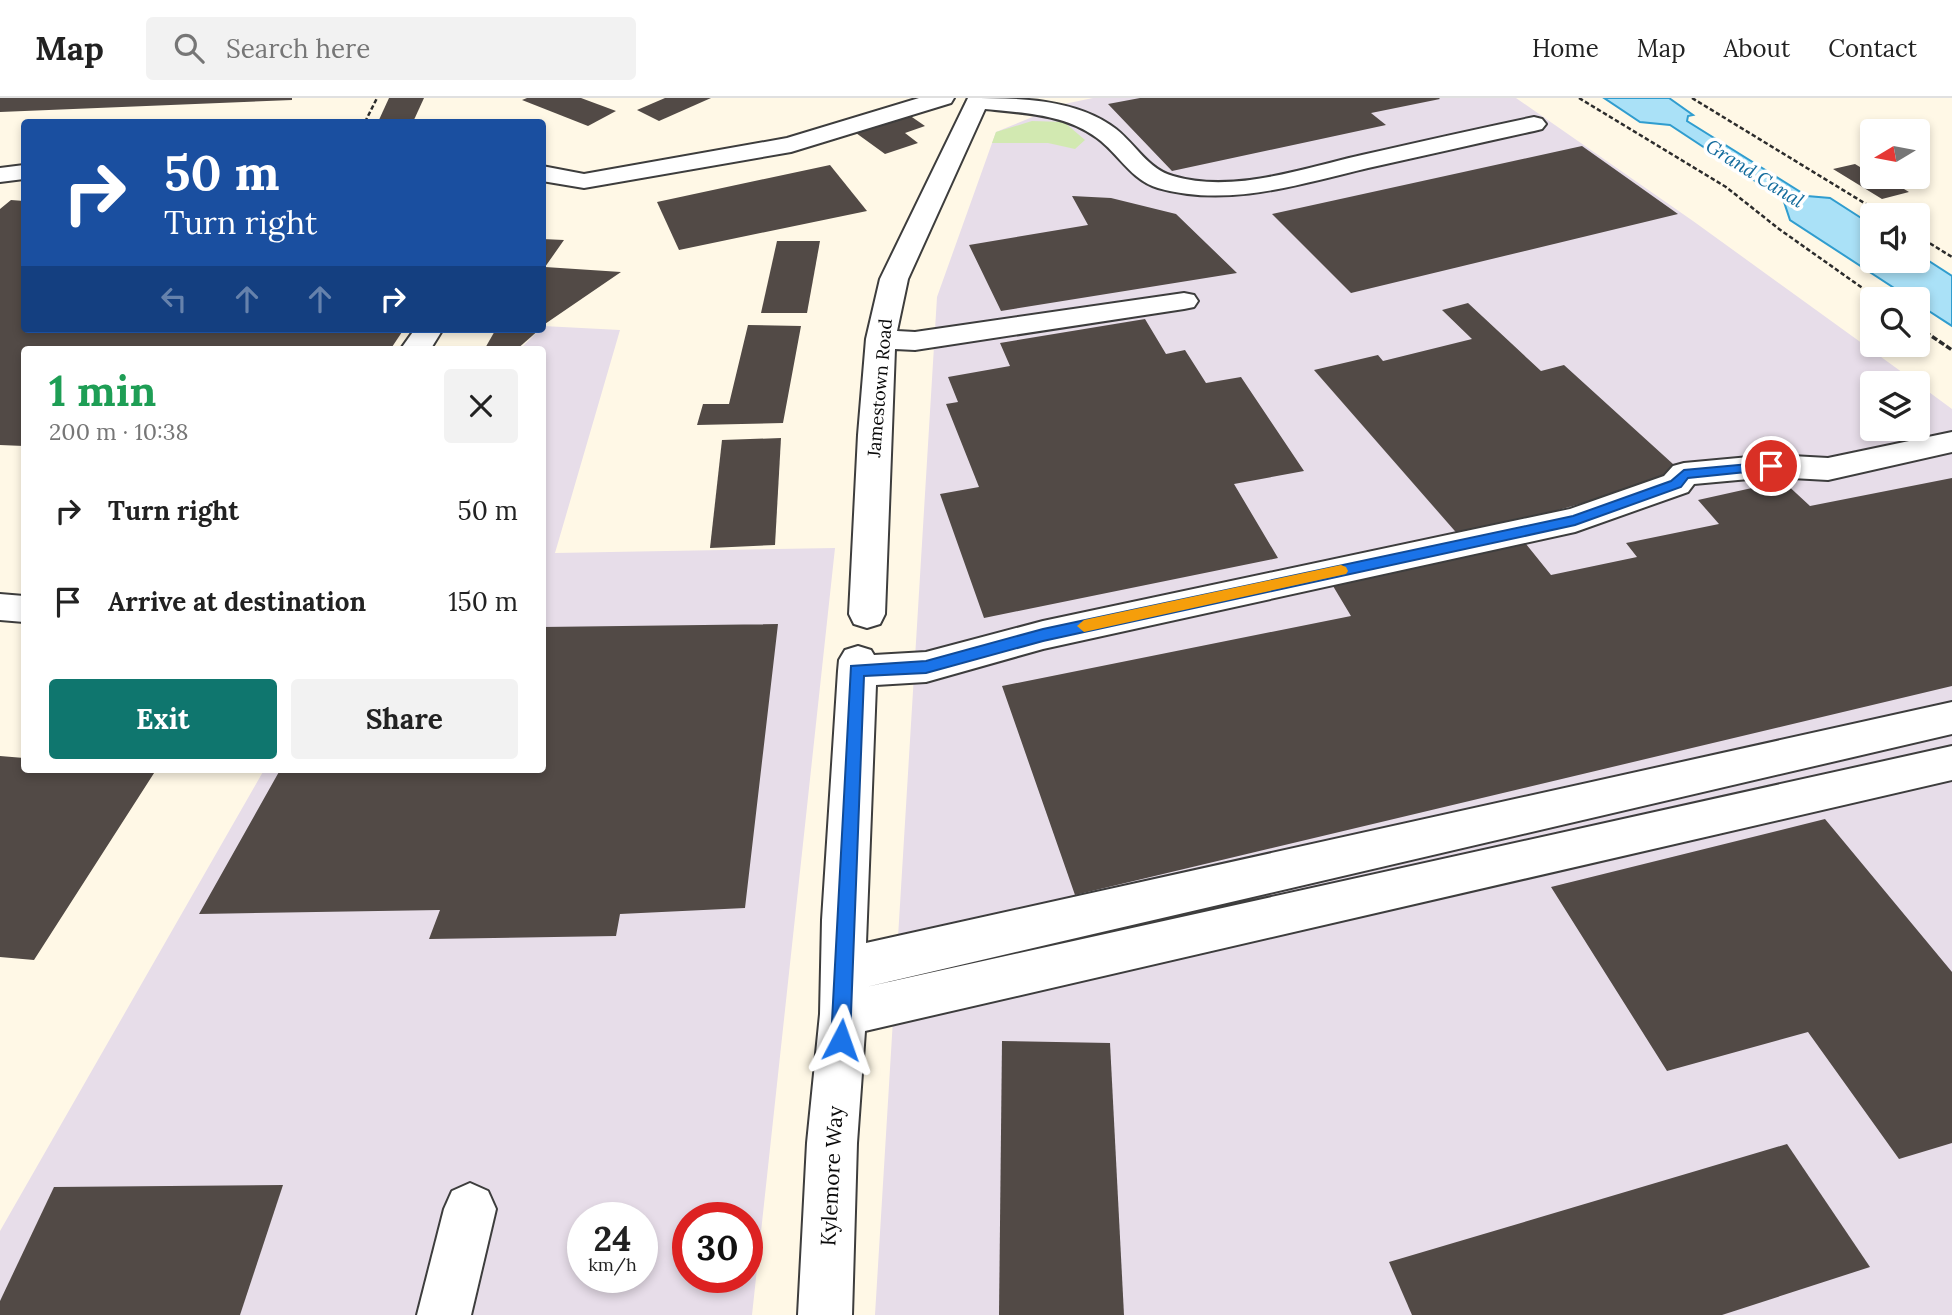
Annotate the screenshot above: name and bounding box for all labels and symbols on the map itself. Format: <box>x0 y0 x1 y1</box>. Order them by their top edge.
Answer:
north arrow <box>1860 119 1930 189</box>
water label: Grand Canal <box>1701 133 1809 213</box>
street label: Jamestown Road <box>862 317 897 459</box>
pin <box>1741 436 1801 496</box>
position arrow <box>804 1003 878 1077</box>
street label: Kylemore Way <box>814 1105 849 1247</box>
speed limit sign: 30 <box>672 1202 763 1293</box>

